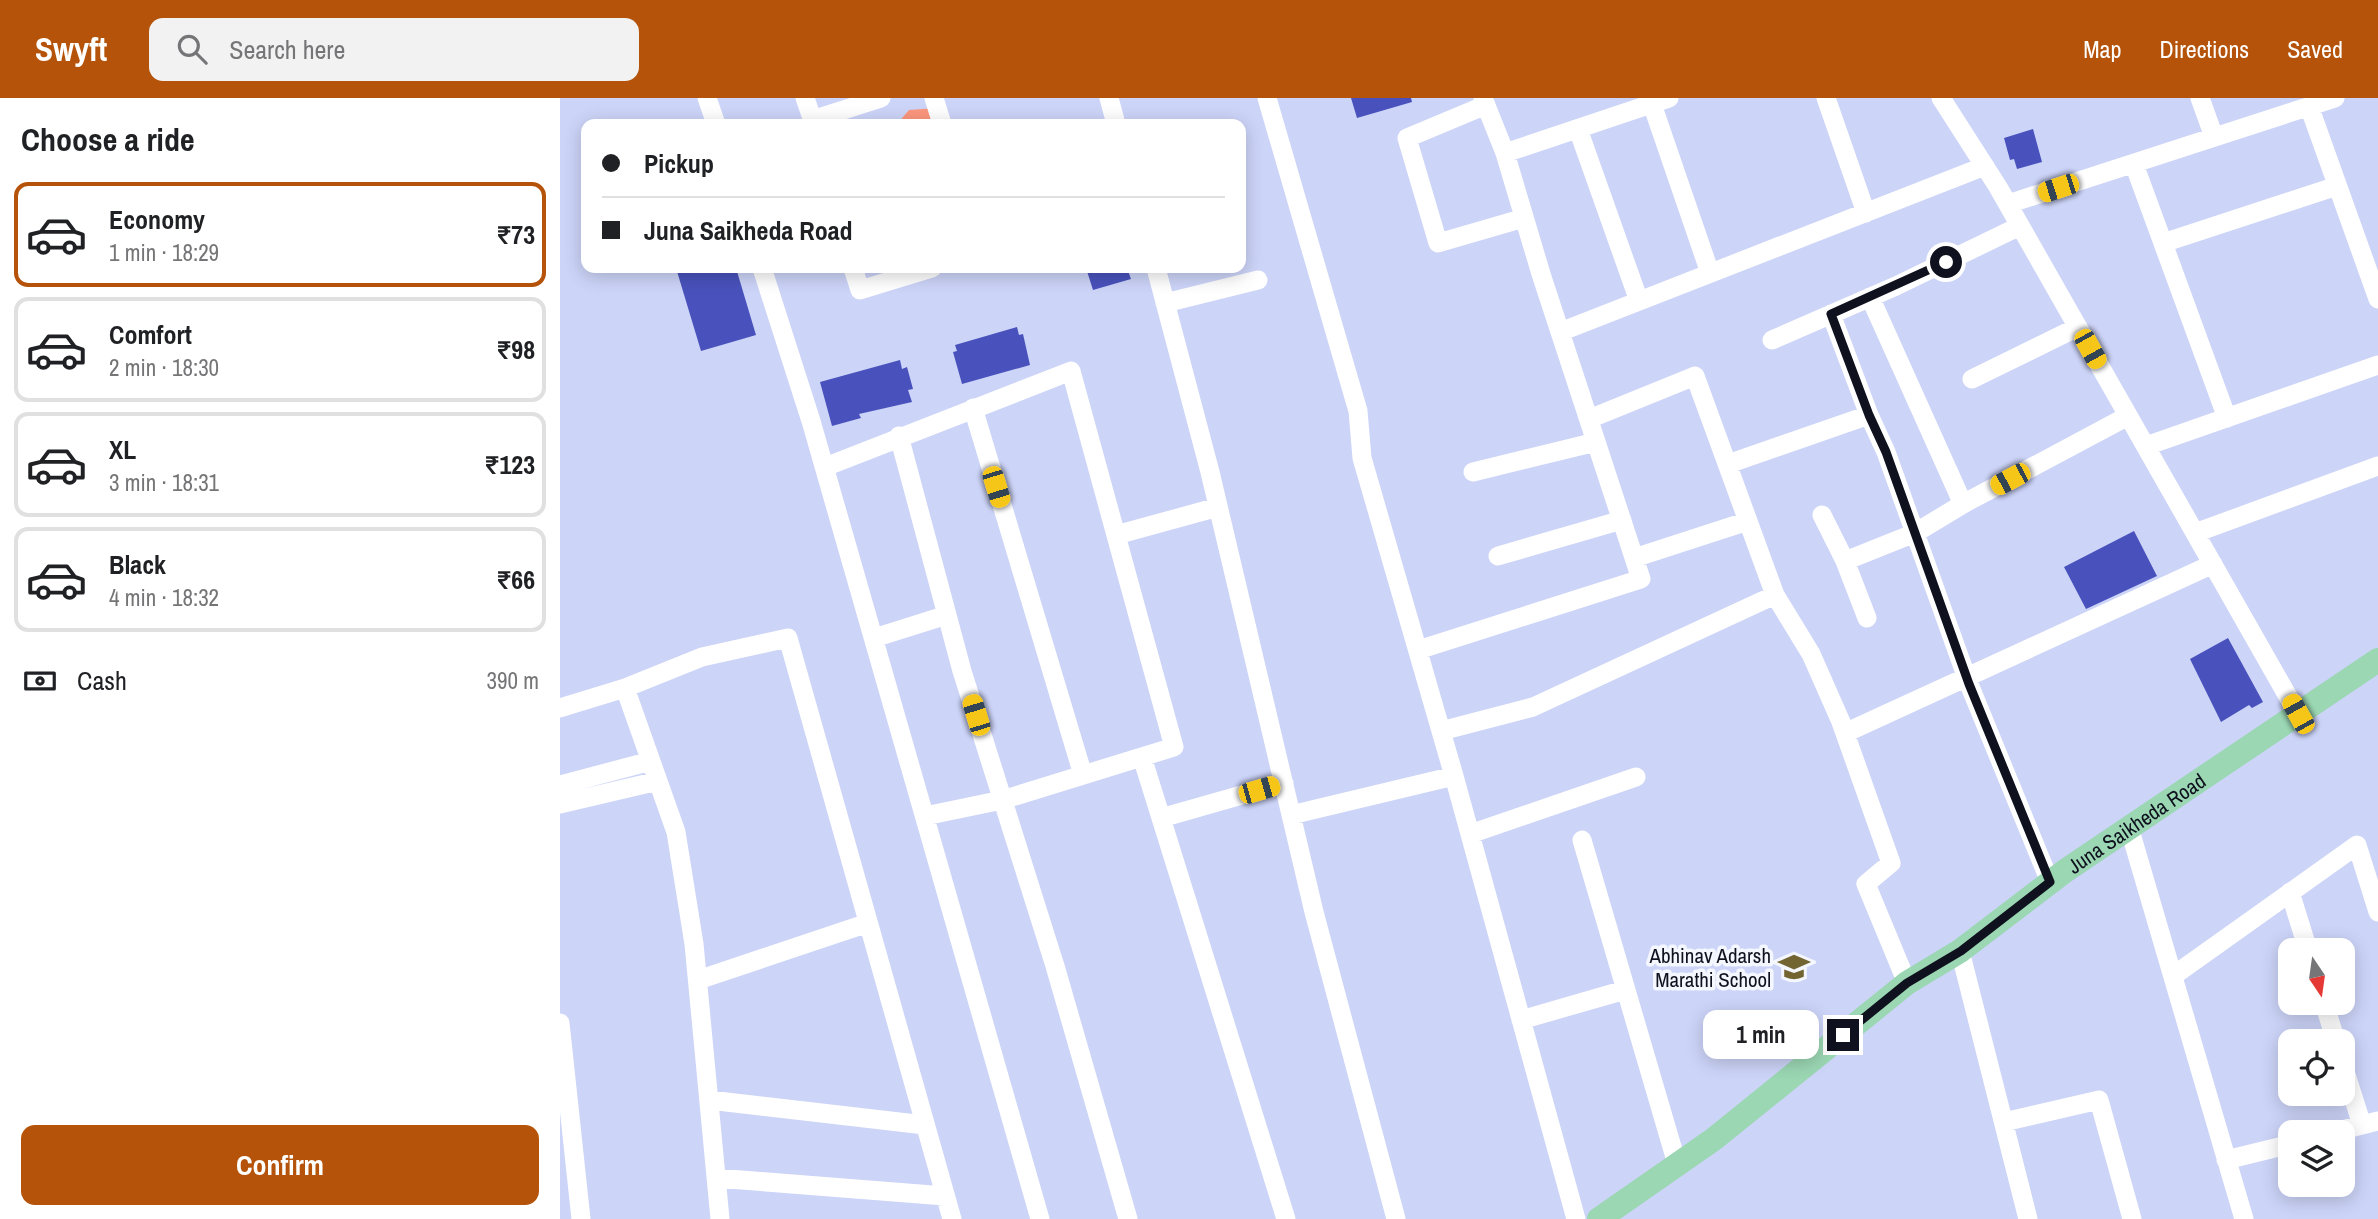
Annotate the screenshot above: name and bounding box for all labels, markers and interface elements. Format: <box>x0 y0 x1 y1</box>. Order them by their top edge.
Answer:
search box <box>149 18 639 81</box>
text: Swyft <box>35 27 107 71</box>
icon: search <box>173 30 211 68</box>
text: Search here <box>229 32 345 67</box>
text: Map <box>2083 33 2121 65</box>
text: Directions <box>2159 33 2249 65</box>
text: Saved <box>2287 33 2343 65</box>
text: Choose a ride <box>21 118 195 161</box>
text: Pickup <box>644 146 714 181</box>
car <box>2035 172 2082 204</box>
text: Economy <box>109 202 205 237</box>
icon: car <box>25 203 88 266</box>
text: Juna Saikheda Road <box>644 213 853 248</box>
text: ₹73 <box>496 217 535 252</box>
text: 1 min · 18:29 <box>109 237 219 268</box>
route start <box>1930 246 1962 278</box>
text: Comfort <box>109 317 192 352</box>
icon: car <box>25 318 88 381</box>
car <box>2071 326 2110 372</box>
text: ₹98 <box>496 332 535 367</box>
text: 2 min · 18:30 <box>109 352 219 383</box>
text: XL <box>109 432 136 467</box>
icon: car <box>25 433 88 496</box>
text: ₹123 <box>484 447 535 482</box>
car <box>1987 460 2034 498</box>
car <box>980 464 1013 510</box>
text: 3 min · 18:31 <box>109 467 219 498</box>
text: Black <box>109 547 166 582</box>
icon: car <box>25 548 88 611</box>
text: ₹66 <box>496 562 535 597</box>
text: 4 min · 18:32 <box>109 582 219 613</box>
icon: cash <box>21 662 59 700</box>
text: Cash <box>77 663 127 698</box>
text: 390 m <box>487 665 539 696</box>
car <box>2279 691 2318 737</box>
car <box>960 692 993 738</box>
street label: Juna Saikheda Road <box>2061 766 2211 880</box>
car <box>1236 774 1283 806</box>
north arrow <box>2278 938 2356 1015</box>
map controls <box>2278 938 2355 1197</box>
place label: Abhinav Adarsh Marathi School <box>1648 941 1771 994</box>
school or university icon: Abhinav Adarsh Marathi School <box>1777 950 1811 984</box>
callout: 1 min <box>1703 1010 1818 1060</box>
text: 1 min <box>1736 1019 1786 1050</box>
route end <box>1827 1019 1859 1051</box>
button: locate <box>2278 1029 2355 1106</box>
button: layers <box>2278 1120 2355 1197</box>
button: Confirm <box>21 1125 539 1205</box>

